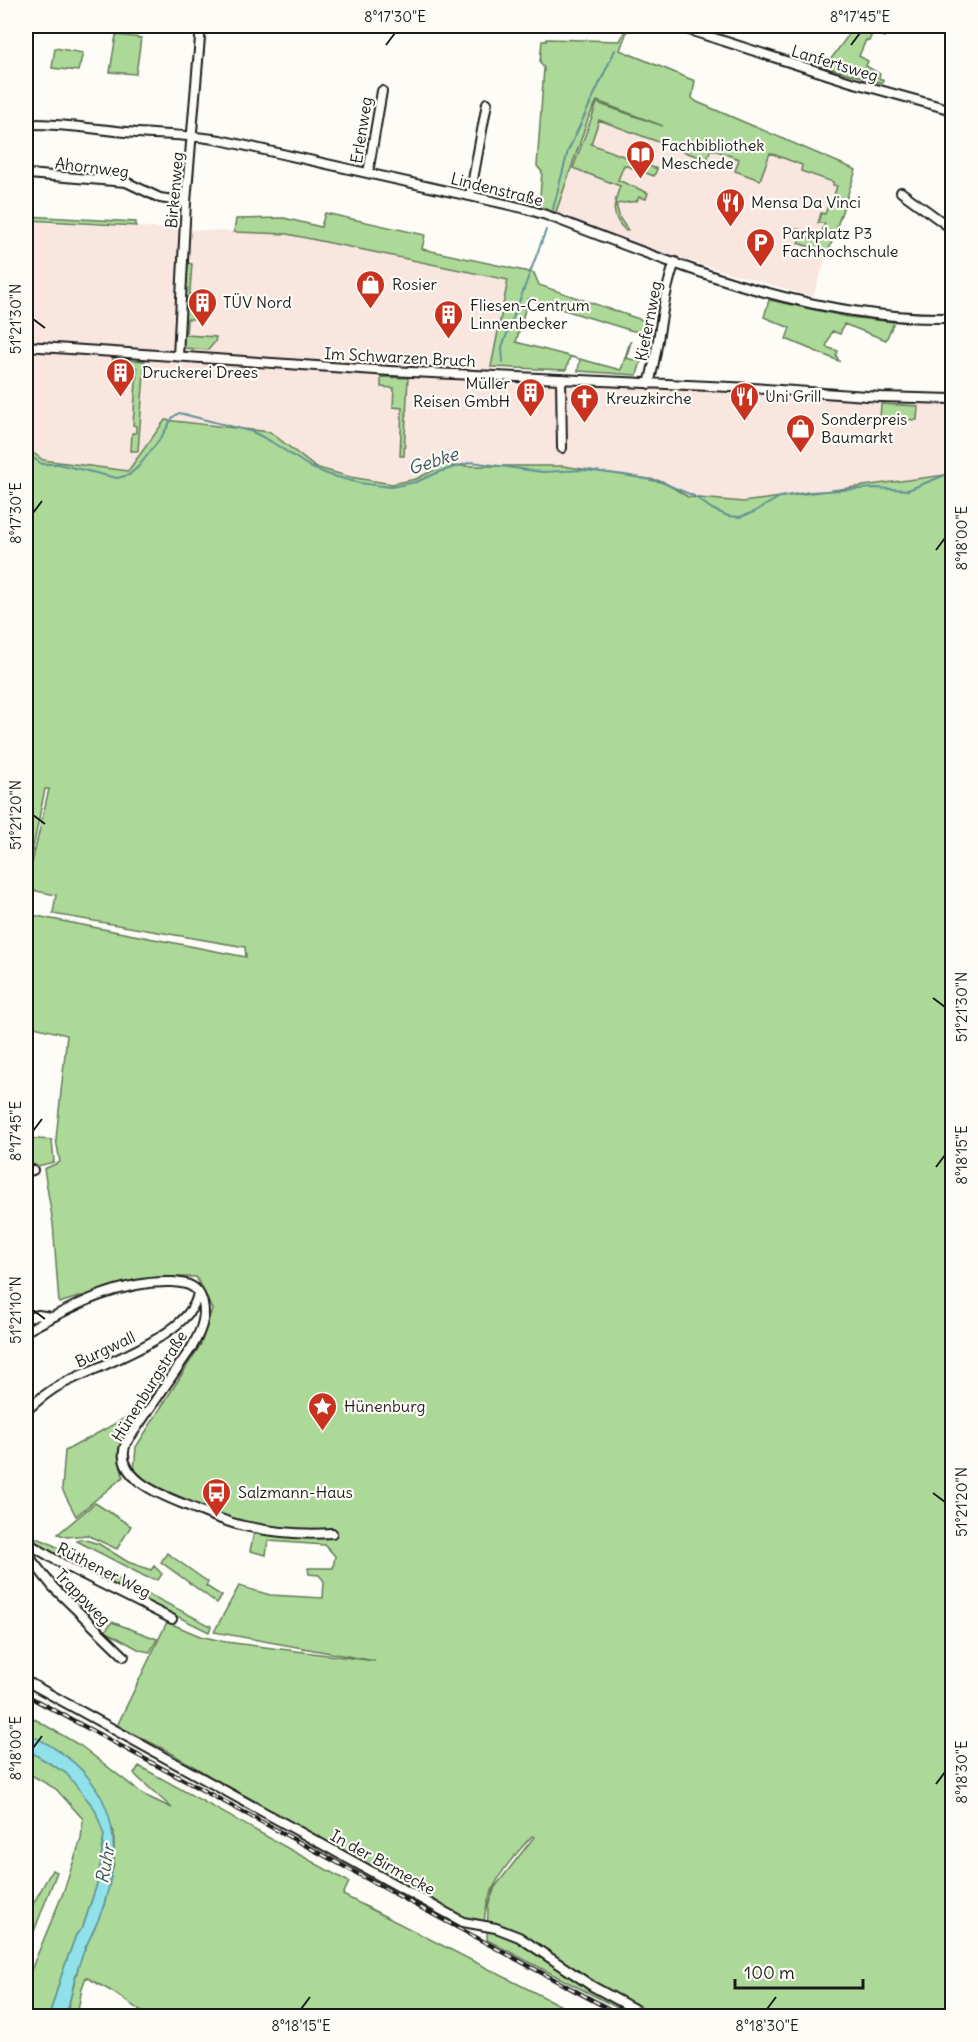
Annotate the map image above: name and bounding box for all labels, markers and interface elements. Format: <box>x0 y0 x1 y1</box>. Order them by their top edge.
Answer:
text: 8°17'30"E <box>364 7 426 26</box>
text: 8°17'45"E <box>830 7 890 26</box>
street label: Lanfertsweg <box>789 40 881 86</box>
street label: Erlenweg <box>346 95 376 165</box>
place label: Fachbibliothek Meschede <box>661 135 764 173</box>
library icon: Fachbibliothek Meschede <box>624 138 656 180</box>
street label: Birkenweg <box>161 151 187 229</box>
street label: Ahornweg <box>54 153 130 181</box>
street label: Lindenstraße <box>449 168 545 210</box>
restaurant icon: Mensa Da Vinci <box>714 186 746 228</box>
place label: Mensa Da Vinci <box>751 192 861 212</box>
place label: Parkplatz P3 Fachhochschule <box>782 223 898 261</box>
parking icon: Parkplatz P3 Fachhochschule <box>745 226 777 268</box>
shop icon: Rosier <box>355 268 387 310</box>
place label: Rosier <box>392 274 438 294</box>
street label: Kiefernweg <box>630 279 666 363</box>
text: 51°21'30"N <box>6 284 25 354</box>
building icon: TÜV Nord <box>186 286 218 328</box>
place label: TÜV Nord <box>223 292 292 312</box>
place label: Fliesen-Centrum Linnenbecker <box>470 295 590 333</box>
building icon: Fliesen-Centrum Linnenbecker <box>433 298 465 340</box>
street label: Im Schwarzen Bruch <box>324 343 476 371</box>
building icon: Druckerei Drees <box>105 356 137 398</box>
place label: Druckerei Drees <box>142 362 258 382</box>
place label: Müller Reisen GmbH <box>413 373 510 411</box>
building icon: Müller Reisen GmbH <box>515 376 547 418</box>
restaurant icon: Uni Grill <box>728 380 760 422</box>
church icon: Kreuzkirche <box>569 382 601 424</box>
place label: Uni Grill <box>765 386 821 406</box>
place label: Kreuzkirche <box>606 388 692 408</box>
place label: Sonderpreis Baumarkt <box>821 409 907 447</box>
shop icon: Sonderpreis Baumarkt <box>784 412 816 454</box>
water label: Gebke <box>405 442 462 480</box>
text: 8°17'30"E <box>6 482 25 544</box>
text: 8°18'00"E <box>952 505 971 570</box>
text: 51°21'20"N <box>6 780 25 850</box>
text: 51°21'30"N <box>952 972 971 1042</box>
text: 8°17'45"E <box>6 1101 25 1161</box>
text: 8°18'15"E <box>952 1125 971 1185</box>
text: 51°21'10"N <box>6 1276 25 1344</box>
street label: Burgwall <box>72 1326 138 1372</box>
street label: Hünenburgstraße <box>107 1327 191 1445</box>
place icon: Hünenburg <box>307 1390 339 1432</box>
place label: Hünenburg <box>344 1396 425 1416</box>
text: 51°21'20"N <box>952 1467 971 1537</box>
bus stop icon: Salzmann-Haus <box>201 1476 233 1518</box>
place label: Salzmann-Haus <box>238 1482 353 1502</box>
street label: Rüthener Weg <box>54 1538 154 1602</box>
street label: Trappweg <box>51 1564 115 1630</box>
text: 8°18'00"E <box>6 1715 25 1780</box>
text: 8°18'30"E <box>952 1740 971 1804</box>
street label: In der Birmecke <box>327 1825 439 1899</box>
water label: Ruhr <box>90 1840 120 1885</box>
scale bar <box>735 1952 862 1990</box>
text: 100 m <box>744 1961 795 1984</box>
text: 8°18'15"E <box>271 2016 331 2035</box>
text: 8°18'30"E <box>735 2016 799 2035</box>

